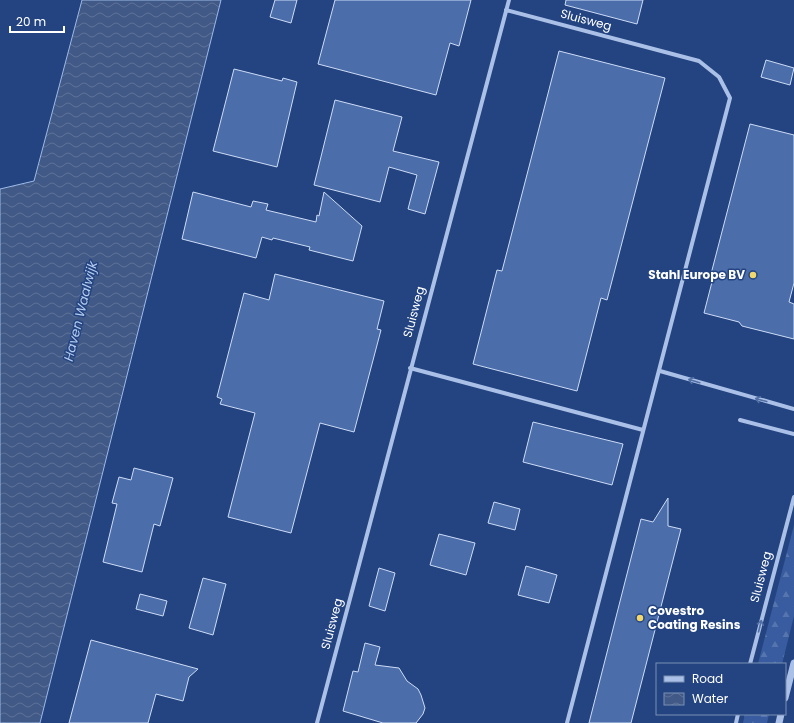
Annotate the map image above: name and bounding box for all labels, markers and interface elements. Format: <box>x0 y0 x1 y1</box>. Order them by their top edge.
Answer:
street label: Sluisweg <box>559 5 614 34</box>
scale bar <box>10 8 64 34</box>
text: 20 m <box>16 13 46 30</box>
water label: Haven Waalwijk <box>59 258 102 363</box>
place label: Stahl Europe BV <box>648 266 745 283</box>
marker: Stahl Europe BV <box>748 270 758 280</box>
street label: Sluisweg <box>399 284 428 339</box>
one-way arrow <box>688 377 701 384</box>
one-way arrow <box>754 396 767 403</box>
street label: Sluisweg <box>746 549 775 604</box>
street label: Sluisweg <box>317 596 346 651</box>
place label: Covestro Coating Resins <box>648 602 741 633</box>
marker: Covestro Coating Resins <box>635 613 645 623</box>
one-way arrow <box>757 620 764 633</box>
legend <box>656 663 786 715</box>
text: Road <box>692 670 723 687</box>
text: Water <box>692 690 729 707</box>

